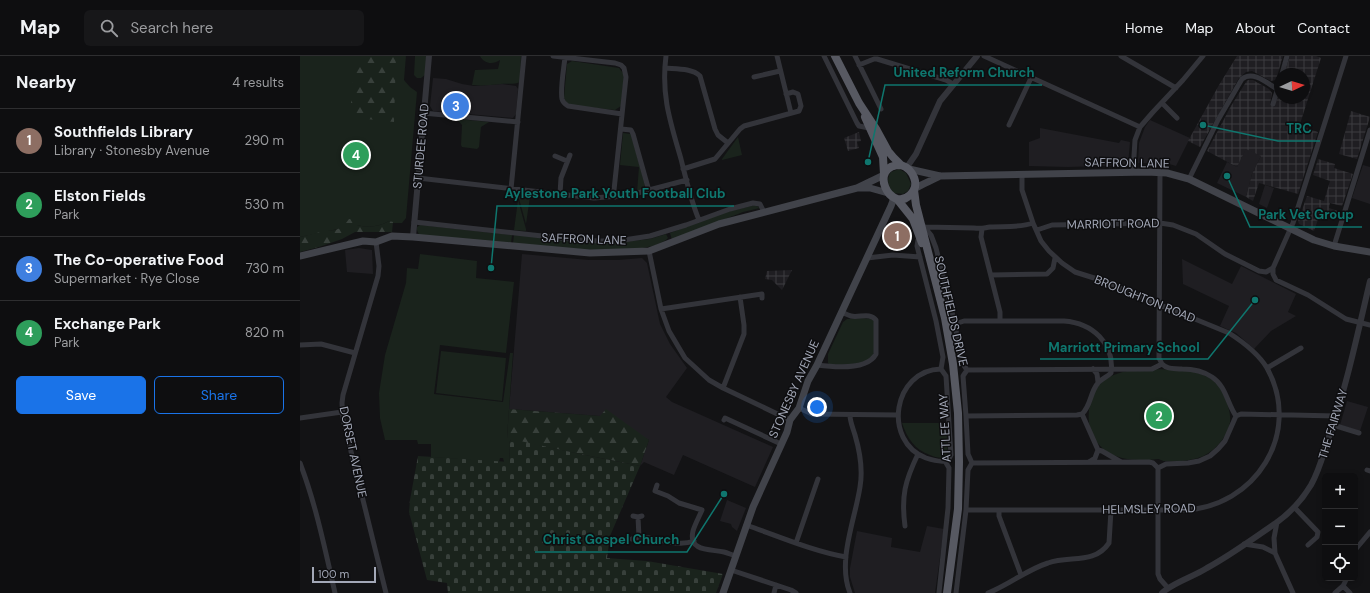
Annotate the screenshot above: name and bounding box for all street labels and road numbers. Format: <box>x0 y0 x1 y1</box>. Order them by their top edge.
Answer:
street label: STURDEE ROAD <box>409 103 433 189</box>
street label: SAFFRON LANE <box>1084 154 1170 172</box>
street label: MARRIOTT ROAD <box>1067 215 1159 233</box>
street label: SAFFRON LANE <box>541 230 627 248</box>
street label: SOUTHFIELDS DRIVE <box>931 254 972 368</box>
street label: BROUGHTON ROAD <box>1092 271 1198 327</box>
street label: STONESBY AVENUE <box>765 337 823 441</box>
street label: THE FAIRWAY <box>1315 387 1351 461</box>
street label: ATTLEE WAY <box>935 393 955 463</box>
street label: DORSET AVENUE <box>336 405 371 499</box>
street label: HELMSLEY ROAD <box>1102 500 1196 518</box>

